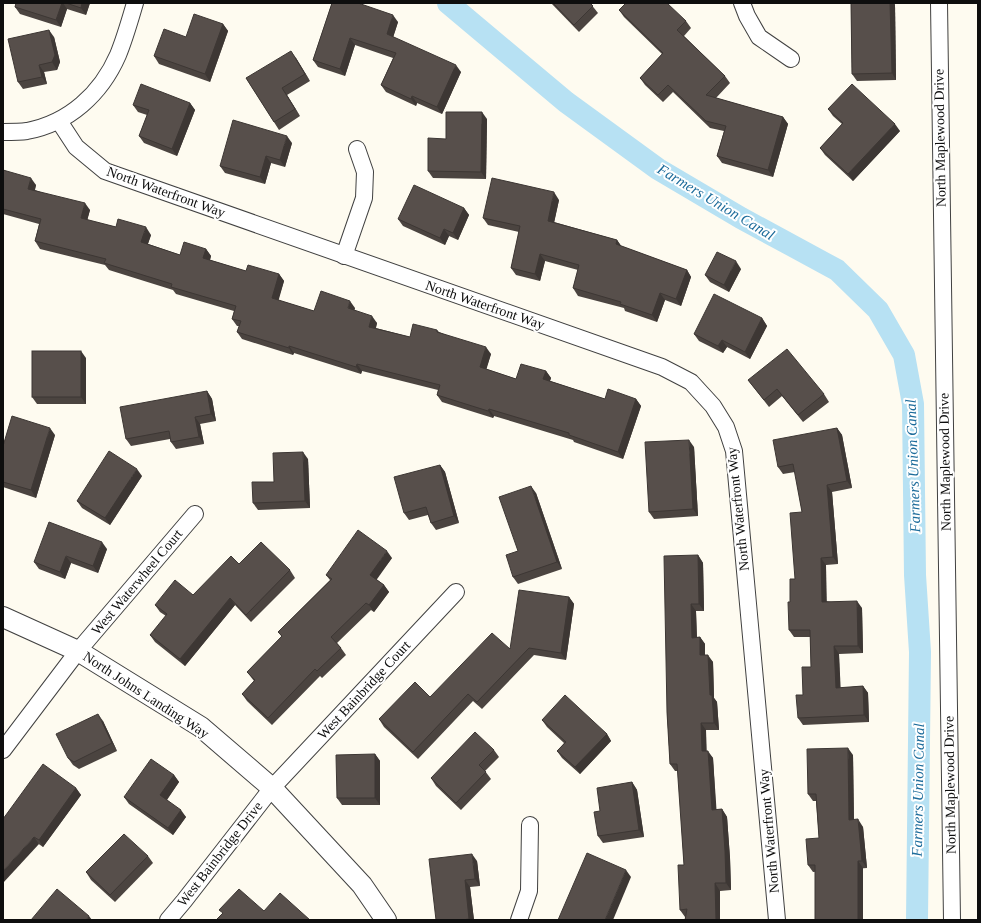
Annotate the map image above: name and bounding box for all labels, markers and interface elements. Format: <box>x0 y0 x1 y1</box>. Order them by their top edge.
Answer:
street label: North Maplewood Drive <box>931 69 949 207</box>
water label: Farmers Union Canal <box>654 160 777 243</box>
street label: North Waterfront Way <box>105 164 227 220</box>
street label: North Waterfront Way <box>424 278 546 332</box>
street label: North Maplewood Drive <box>936 393 954 531</box>
water label: Farmers Union Canal <box>903 399 923 534</box>
street label: North Waterfront Way <box>724 446 752 572</box>
street label: West Waterwheel Court <box>89 526 185 638</box>
street label: West Bainbridge Court <box>315 638 413 742</box>
street label: North Johns Landing Way <box>80 649 212 741</box>
street label: North Maplewood Drive <box>941 716 959 854</box>
water label: Farmers Union Canal <box>909 723 927 858</box>
street label: North Waterfront Way <box>756 768 782 894</box>
street label: West Bainbridge Drive <box>174 799 266 909</box>

